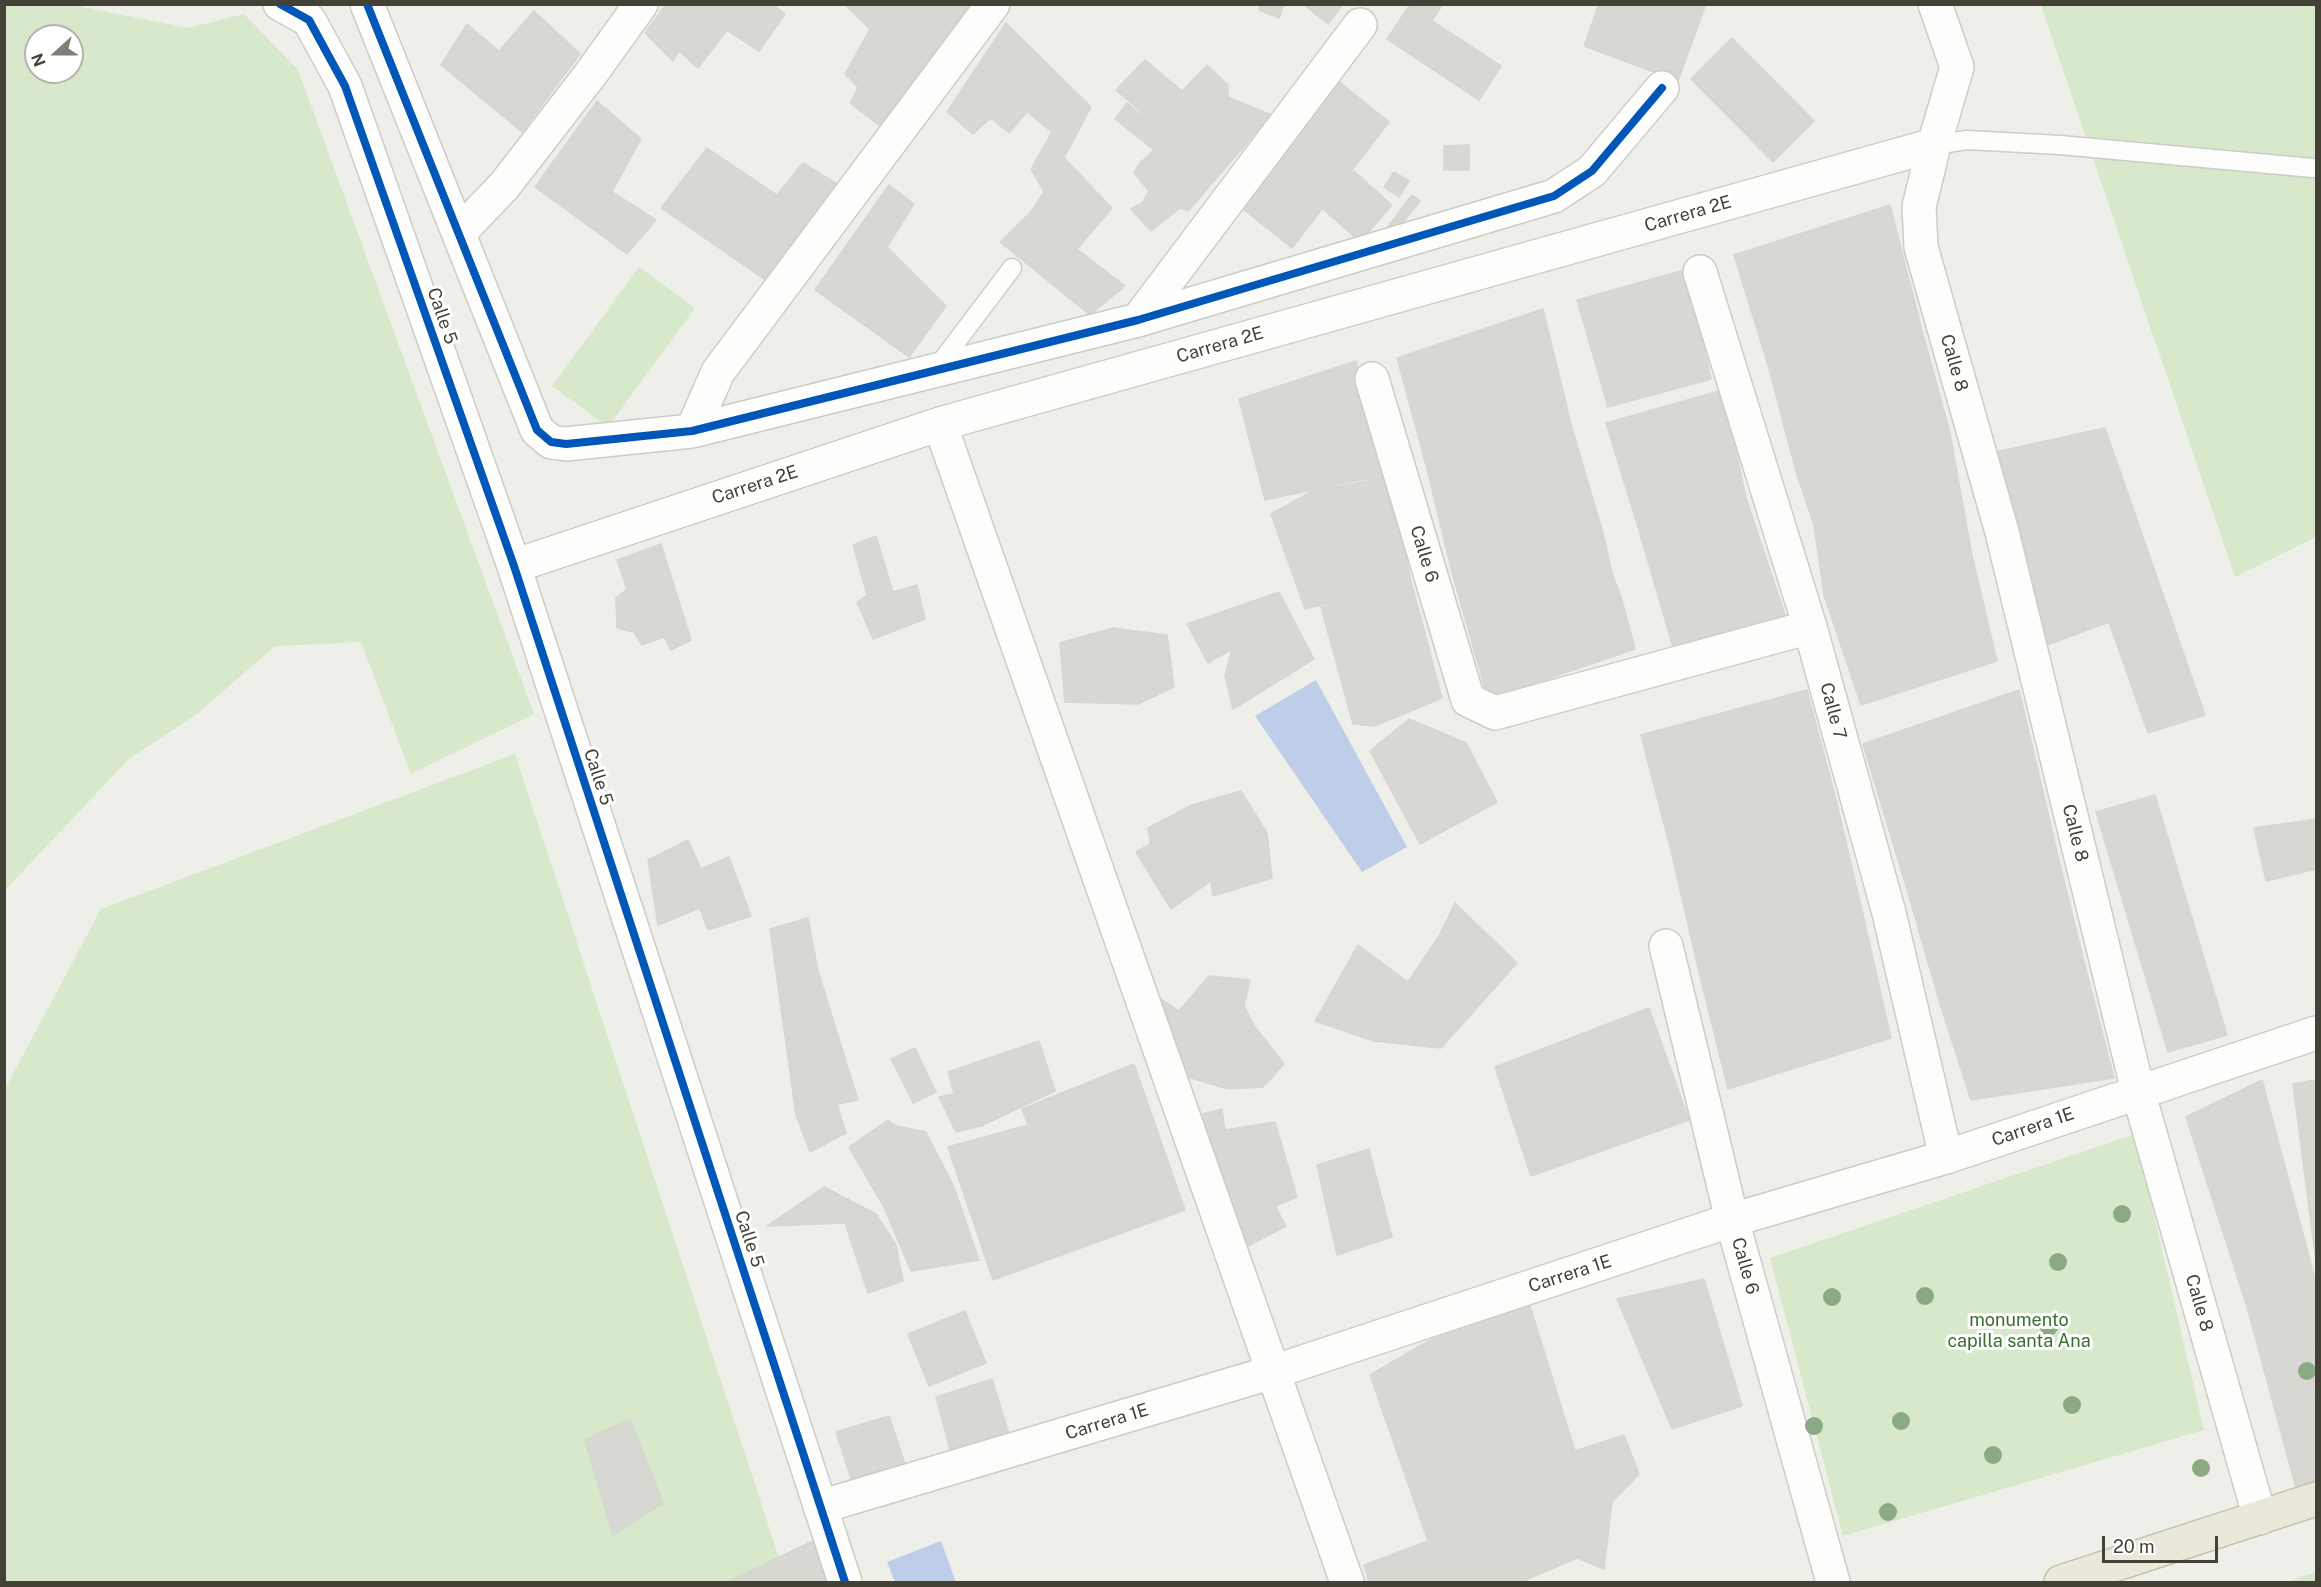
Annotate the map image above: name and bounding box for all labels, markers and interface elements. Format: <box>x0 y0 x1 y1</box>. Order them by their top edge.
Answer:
north arrow <box>24 24 84 84</box>
text: N <box>27 51 50 69</box>
street label: Carrera 2E <box>1642 191 1734 237</box>
street label: Calle 5 <box>422 285 462 347</box>
street label: Carrera 2E <box>1174 322 1266 368</box>
street label: Calle 8 <box>1936 332 1972 394</box>
street label: Carrera 2E <box>709 461 801 509</box>
street label: Calle 6 <box>1405 523 1443 585</box>
street label: Calle 7 <box>1815 680 1851 742</box>
street label: Calle 5 <box>579 746 617 808</box>
street label: Calle 8 <box>2057 802 2093 864</box>
street label: Carrera 1E <box>1989 1103 2077 1151</box>
street label: Calle 5 <box>730 1208 768 1270</box>
street label: Calle 6 <box>1727 1235 1763 1297</box>
street label: Carrera 1E <box>1526 1250 1614 1298</box>
street label: Calle 8 <box>2181 1272 2217 1334</box>
park label: monumento capilla santa Ana <box>1947 1309 2091 1352</box>
street label: Carrera 1E <box>1063 1399 1151 1445</box>
scale bar <box>2105 1524 2220 1562</box>
text: 20 m <box>2113 1536 2155 1557</box>

